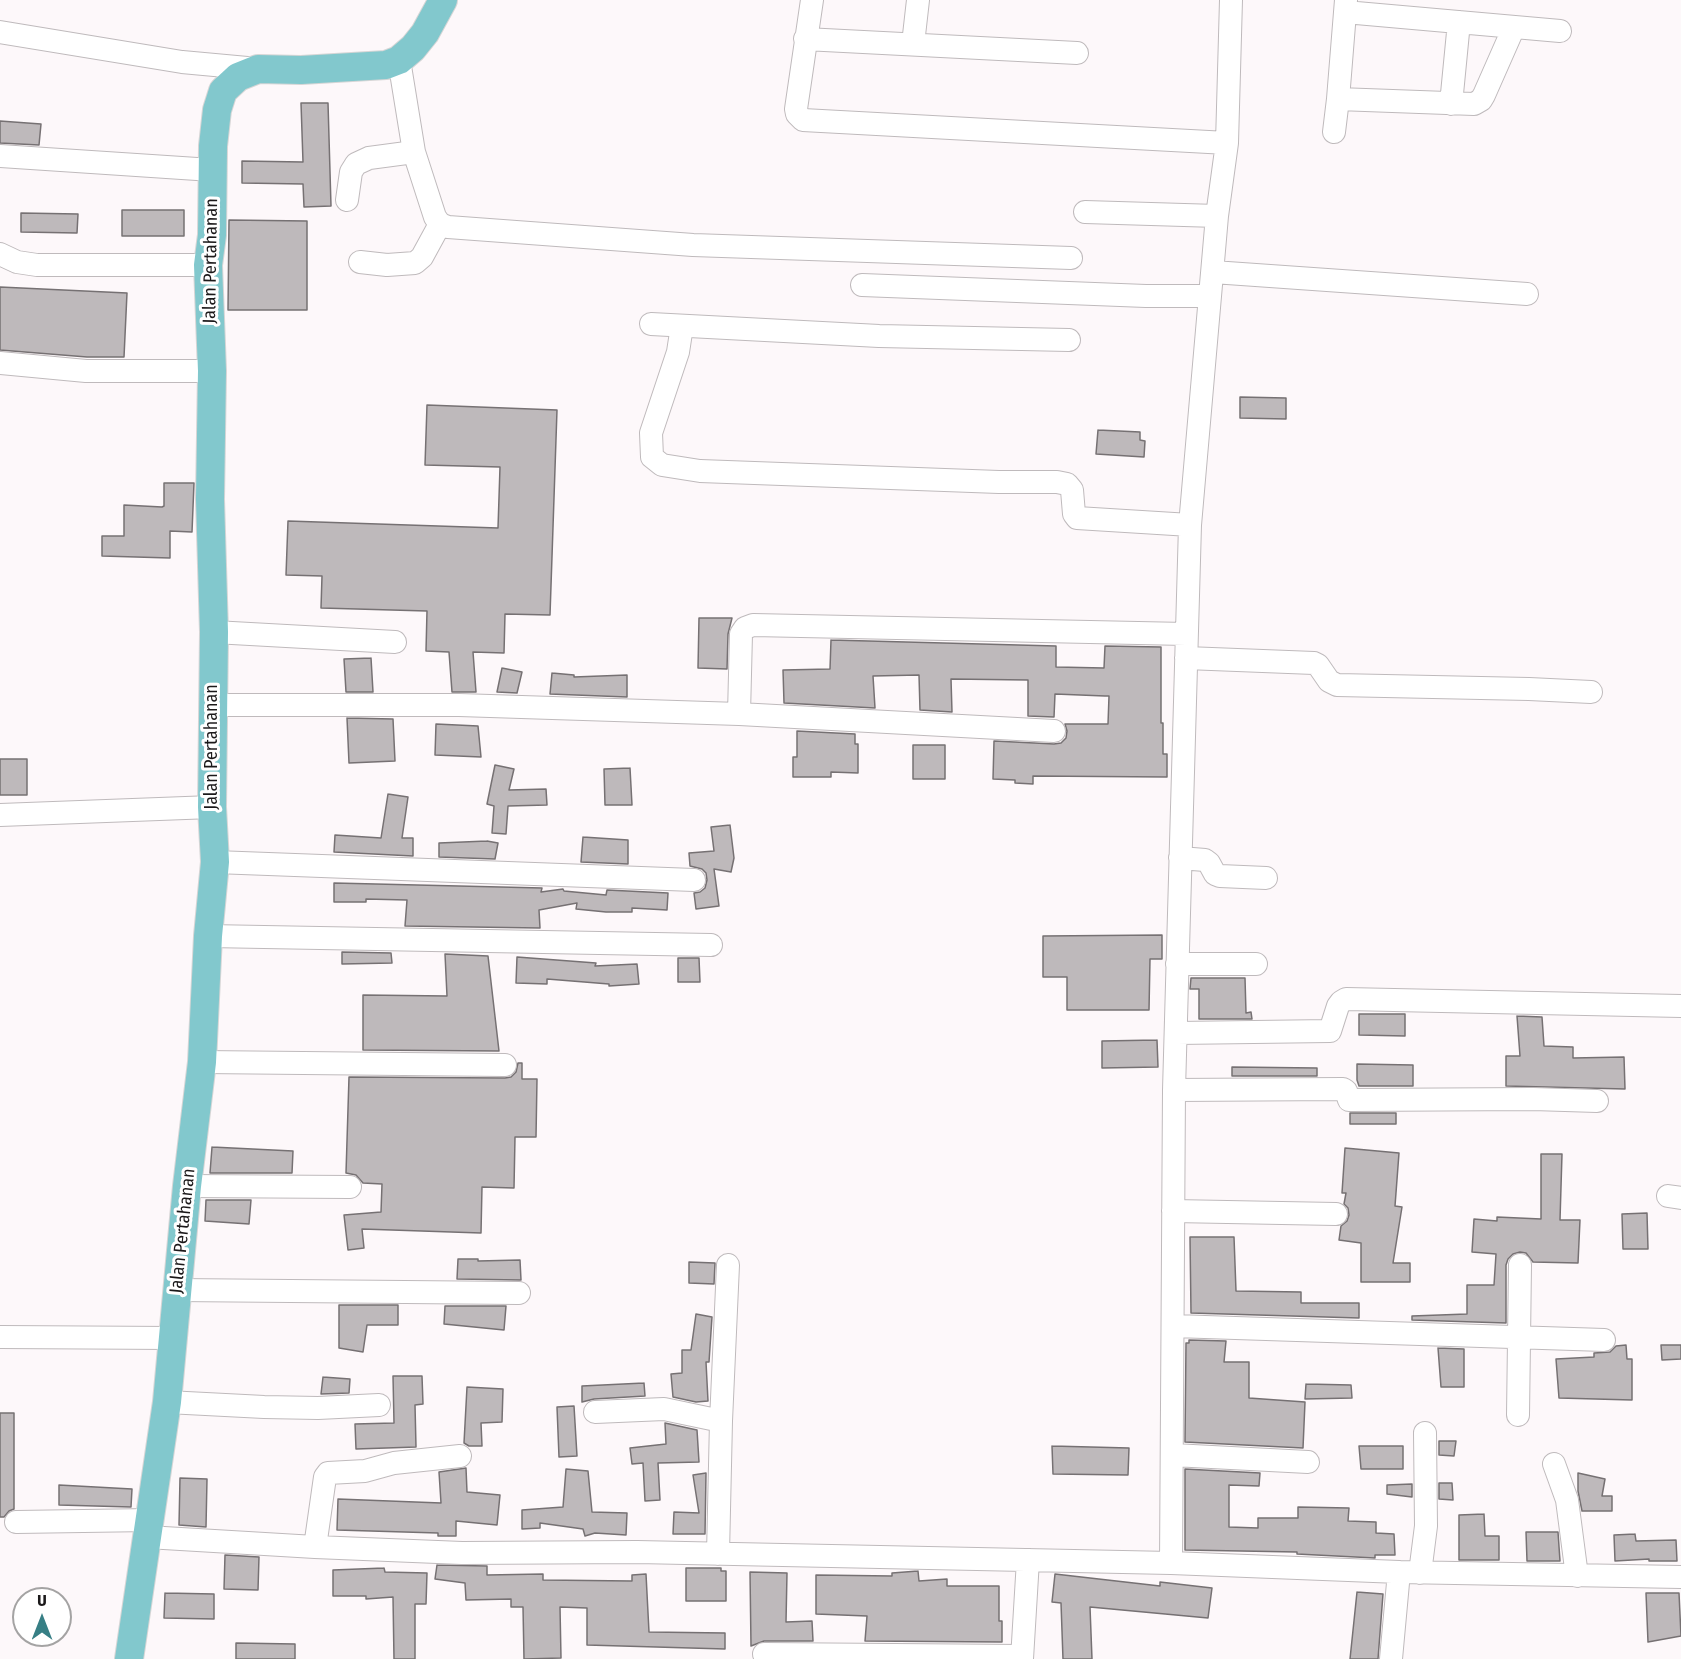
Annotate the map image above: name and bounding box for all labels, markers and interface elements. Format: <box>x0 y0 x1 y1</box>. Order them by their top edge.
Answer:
street label: Jalan Pertahanan <box>199 198 223 324</box>
street label: Jalan Pertahanan <box>201 684 223 810</box>
street label: Jalan Pertahanan <box>166 1167 200 1295</box>
north arrow <box>12 1587 72 1647</box>
text: U <box>37 1591 47 1610</box>

